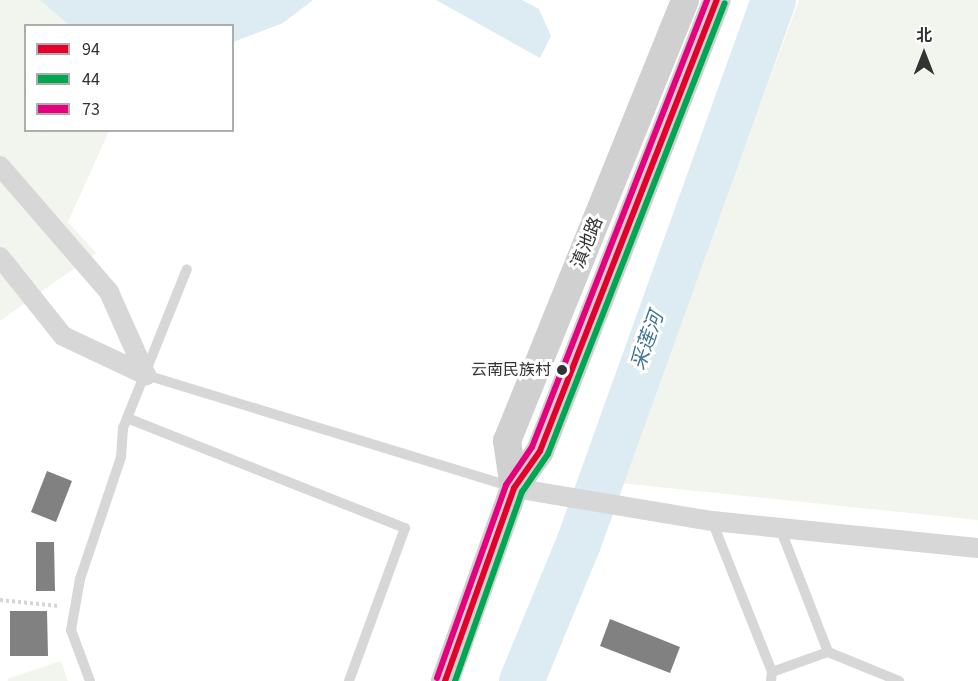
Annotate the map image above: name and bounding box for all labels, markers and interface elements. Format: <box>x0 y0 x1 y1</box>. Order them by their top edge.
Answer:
legend <box>24 24 234 132</box>
north arrow <box>894 24 954 84</box>
text: 北 <box>916 25 932 47</box>
text: 94 <box>82 37 100 62</box>
text: 44 <box>82 67 100 92</box>
text: 73 <box>82 97 100 122</box>
street label: 滇池路 <box>568 214 608 272</box>
water label: 采莲河 <box>626 309 670 373</box>
place label: 云南民族村 <box>471 360 551 380</box>
marker: 云南民族村 <box>556 364 568 376</box>

